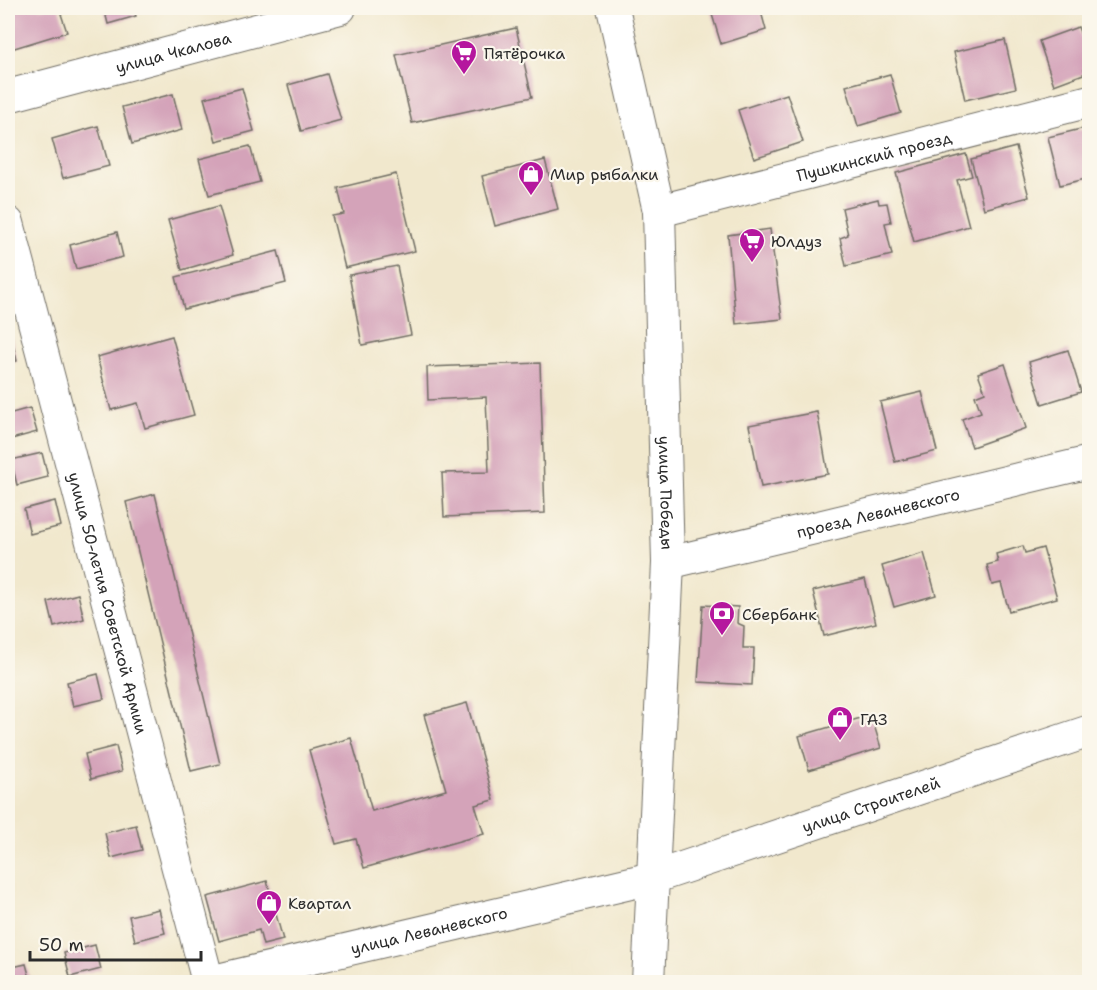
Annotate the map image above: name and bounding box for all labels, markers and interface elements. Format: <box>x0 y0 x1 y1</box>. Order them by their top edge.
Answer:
street label: улица Чкалова <box>113 27 234 78</box>
supermarket icon: Пятёрочка <box>449 38 479 76</box>
place label: Пятёрочка <box>484 43 565 64</box>
street label: Пушкинский проезд <box>794 127 954 186</box>
shop icon: Мир рыбалки <box>516 159 546 197</box>
place label: Мир рыбалки <box>550 164 659 185</box>
supermarket icon: Юлдуз <box>737 226 767 264</box>
place label: Юлдуз <box>771 231 822 252</box>
street label: улица Победы <box>654 436 678 550</box>
street label: улица 50-летия Советской Армии <box>63 470 152 736</box>
street label: проезд Леваневского <box>795 484 962 543</box>
bank icon: Сбербанк <box>707 599 737 637</box>
place label: Сбербанк <box>742 604 817 625</box>
shop icon: ГАЗ <box>825 704 855 742</box>
place label: ГАЗ <box>860 709 888 730</box>
street label: улица Строителей <box>800 772 943 838</box>
shop icon: Квартал <box>254 888 284 926</box>
place label: Квартал <box>288 893 351 914</box>
street label: улица Леваневского <box>349 902 510 959</box>
scale bar <box>30 924 201 962</box>
text: 50 m <box>39 933 84 957</box>

